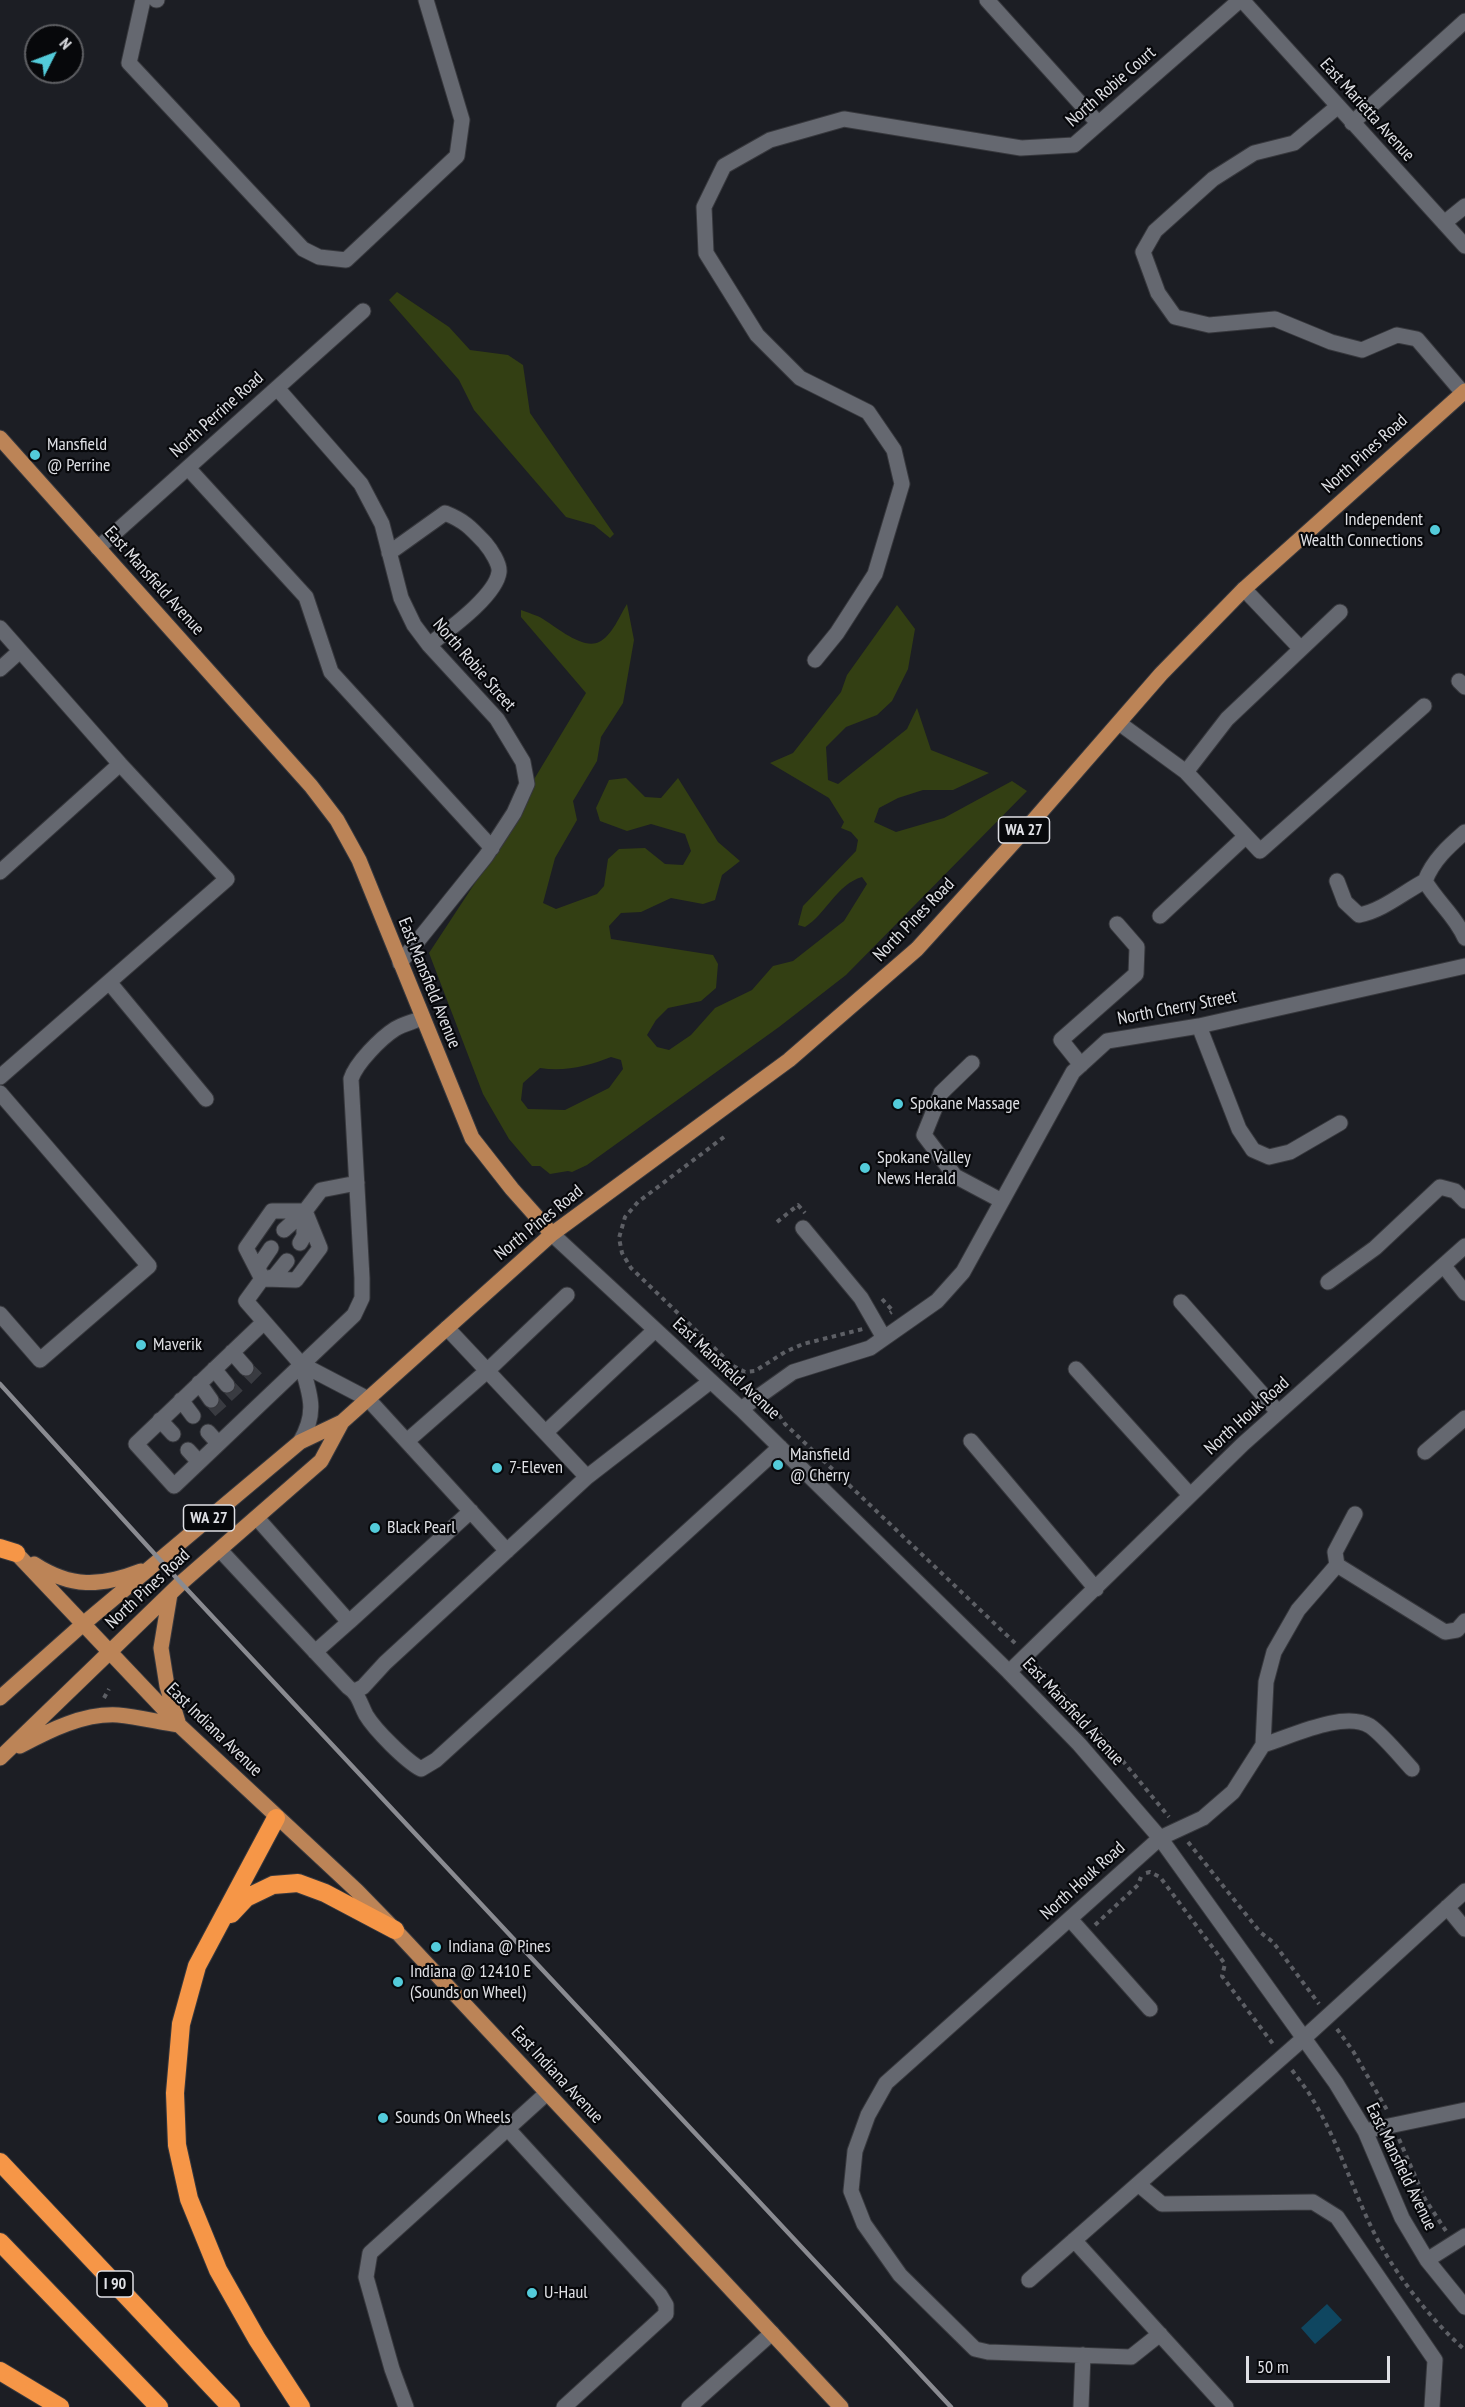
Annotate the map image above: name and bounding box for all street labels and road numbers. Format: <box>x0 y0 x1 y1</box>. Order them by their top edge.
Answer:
street label: North Robie Court <box>1062 42 1160 132</box>
street label: East Marietta Avenue <box>1315 54 1419 166</box>
street label: North Perrine Road <box>166 367 268 463</box>
street label: North Pines Road <box>1318 410 1412 498</box>
street label: East Mansfield Avenue <box>99 522 209 640</box>
street label: North Robie Street <box>428 614 520 716</box>
road number: WA 27 <box>998 817 1050 843</box>
street label: North Pines Road <box>869 874 959 966</box>
street label: East Mansfield Avenue <box>393 914 465 1052</box>
street label: North Cherry Street <box>1116 986 1238 1030</box>
street label: North Pines Road <box>490 1181 588 1265</box>
street label: East Mansfield Avenue <box>668 1314 784 1424</box>
street label: North Houk Road <box>1200 1372 1294 1460</box>
road number: WA 27 <box>184 1505 234 1531</box>
street label: North Pines Road <box>101 1544 195 1634</box>
street label: East Mansfield Avenue <box>1018 1654 1128 1770</box>
street label: East Indiana Avenue <box>161 1679 267 1781</box>
street label: North Houk Road <box>1036 1837 1130 1925</box>
street label: East Indiana Avenue <box>506 2022 608 2128</box>
street label: East Mansfield Avenue <box>1361 2100 1441 2234</box>
road number: I 90 <box>97 2271 133 2297</box>

